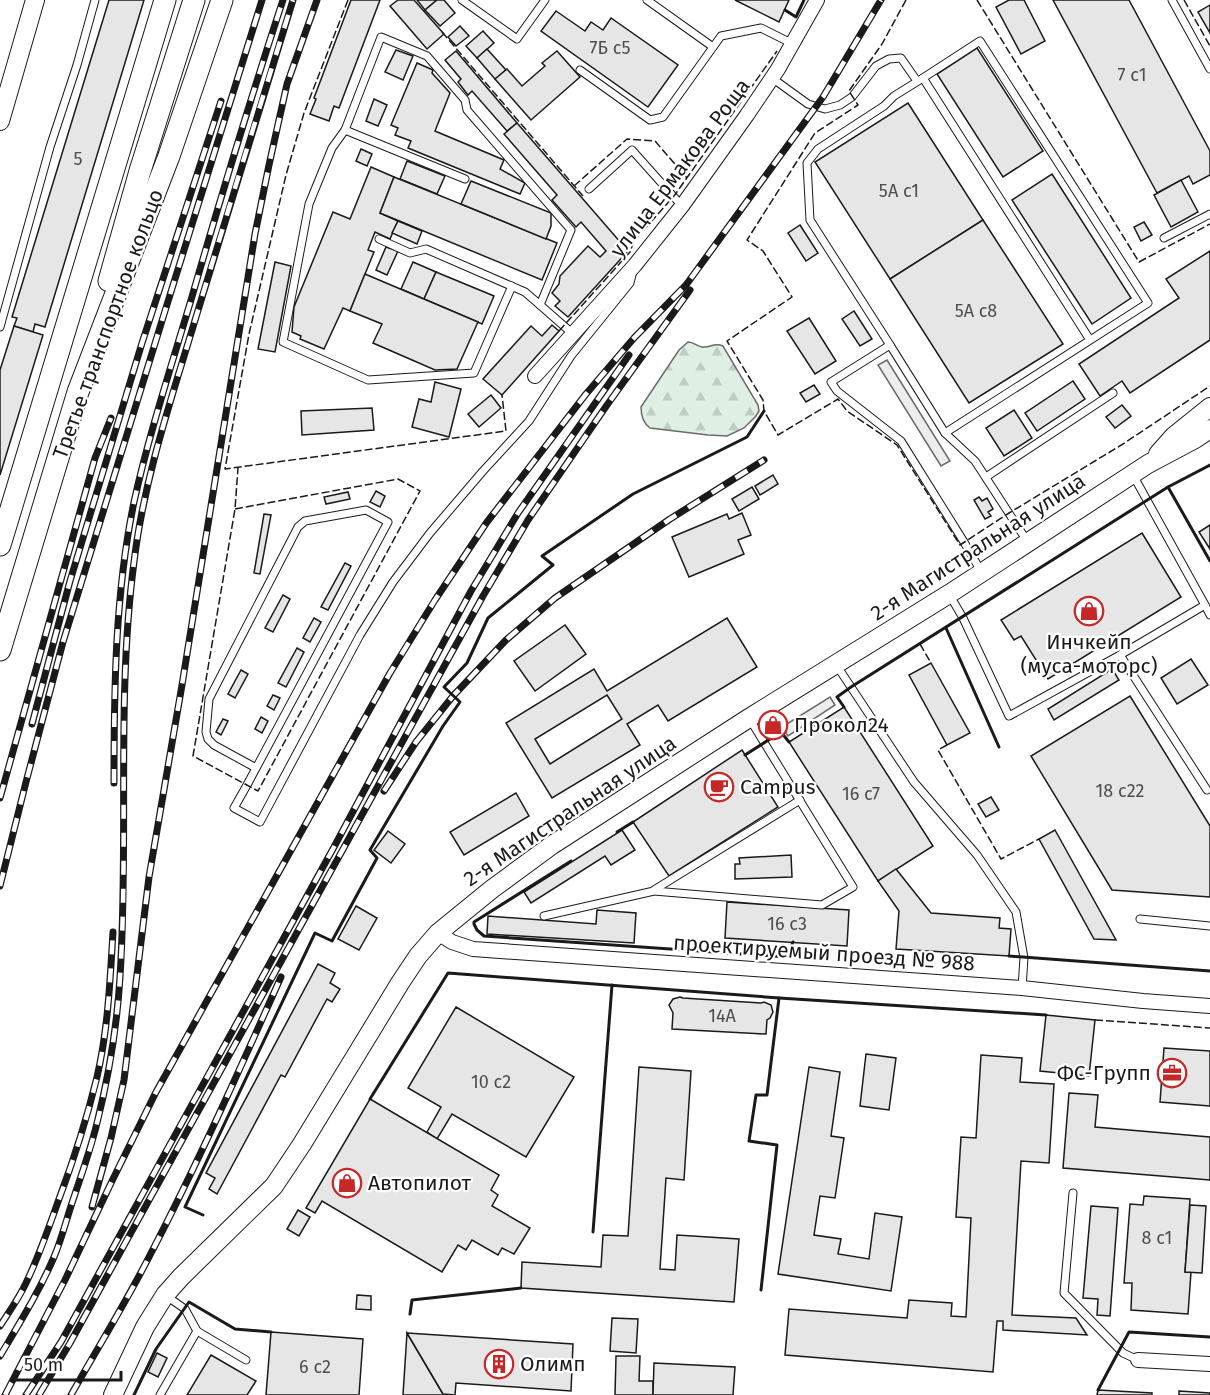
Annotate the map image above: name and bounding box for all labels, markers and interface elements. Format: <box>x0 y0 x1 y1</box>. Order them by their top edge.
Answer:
house number: 7Б с5 <box>590 37 630 59</box>
house number: 7 с1 <box>1118 64 1146 86</box>
street label: улица Ермакова Роща <box>604 74 756 262</box>
house number: 5 <box>73 148 83 170</box>
house number: 5А с1 <box>879 180 919 202</box>
street label: Третье транспортное кольцо <box>47 186 169 462</box>
house number: 5А с8 <box>955 300 997 322</box>
street label: 2-я Магистральная улица <box>866 468 1090 626</box>
shop icon: Инчкейп (муса-моторс) <box>1073 595 1105 627</box>
place label: Инчкейп (муса-моторс) <box>1021 629 1157 679</box>
shop icon: Прокол24 <box>757 709 789 741</box>
place label: Прокол24 <box>794 712 889 738</box>
street label: 2-я Магистральная улица <box>459 730 681 892</box>
cafe icon: Campus <box>703 771 735 803</box>
place label: Campus <box>740 774 816 800</box>
house number: 18 с22 <box>1096 780 1145 802</box>
house number: 16 с7 <box>842 783 880 805</box>
house number: 16 с3 <box>767 913 807 935</box>
street label: проектируемый проезд № 988 <box>672 929 976 977</box>
house number: 14А <box>708 1005 737 1027</box>
office icon: ФС-Групп <box>1156 1057 1188 1089</box>
place label: ФС-Групп <box>1057 1060 1151 1086</box>
house number: 10 с2 <box>471 1071 511 1093</box>
shop icon: Автопилот <box>331 1167 363 1199</box>
place label: Автопилот <box>368 1170 471 1196</box>
house number: 8 с1 <box>1142 1227 1172 1249</box>
scale bar <box>15 1344 122 1382</box>
building icon: Олимп <box>483 1348 515 1380</box>
place label: Олимп <box>520 1351 586 1377</box>
text: 50 m <box>24 1354 63 1376</box>
house number: 6 с2 <box>299 1356 331 1378</box>

